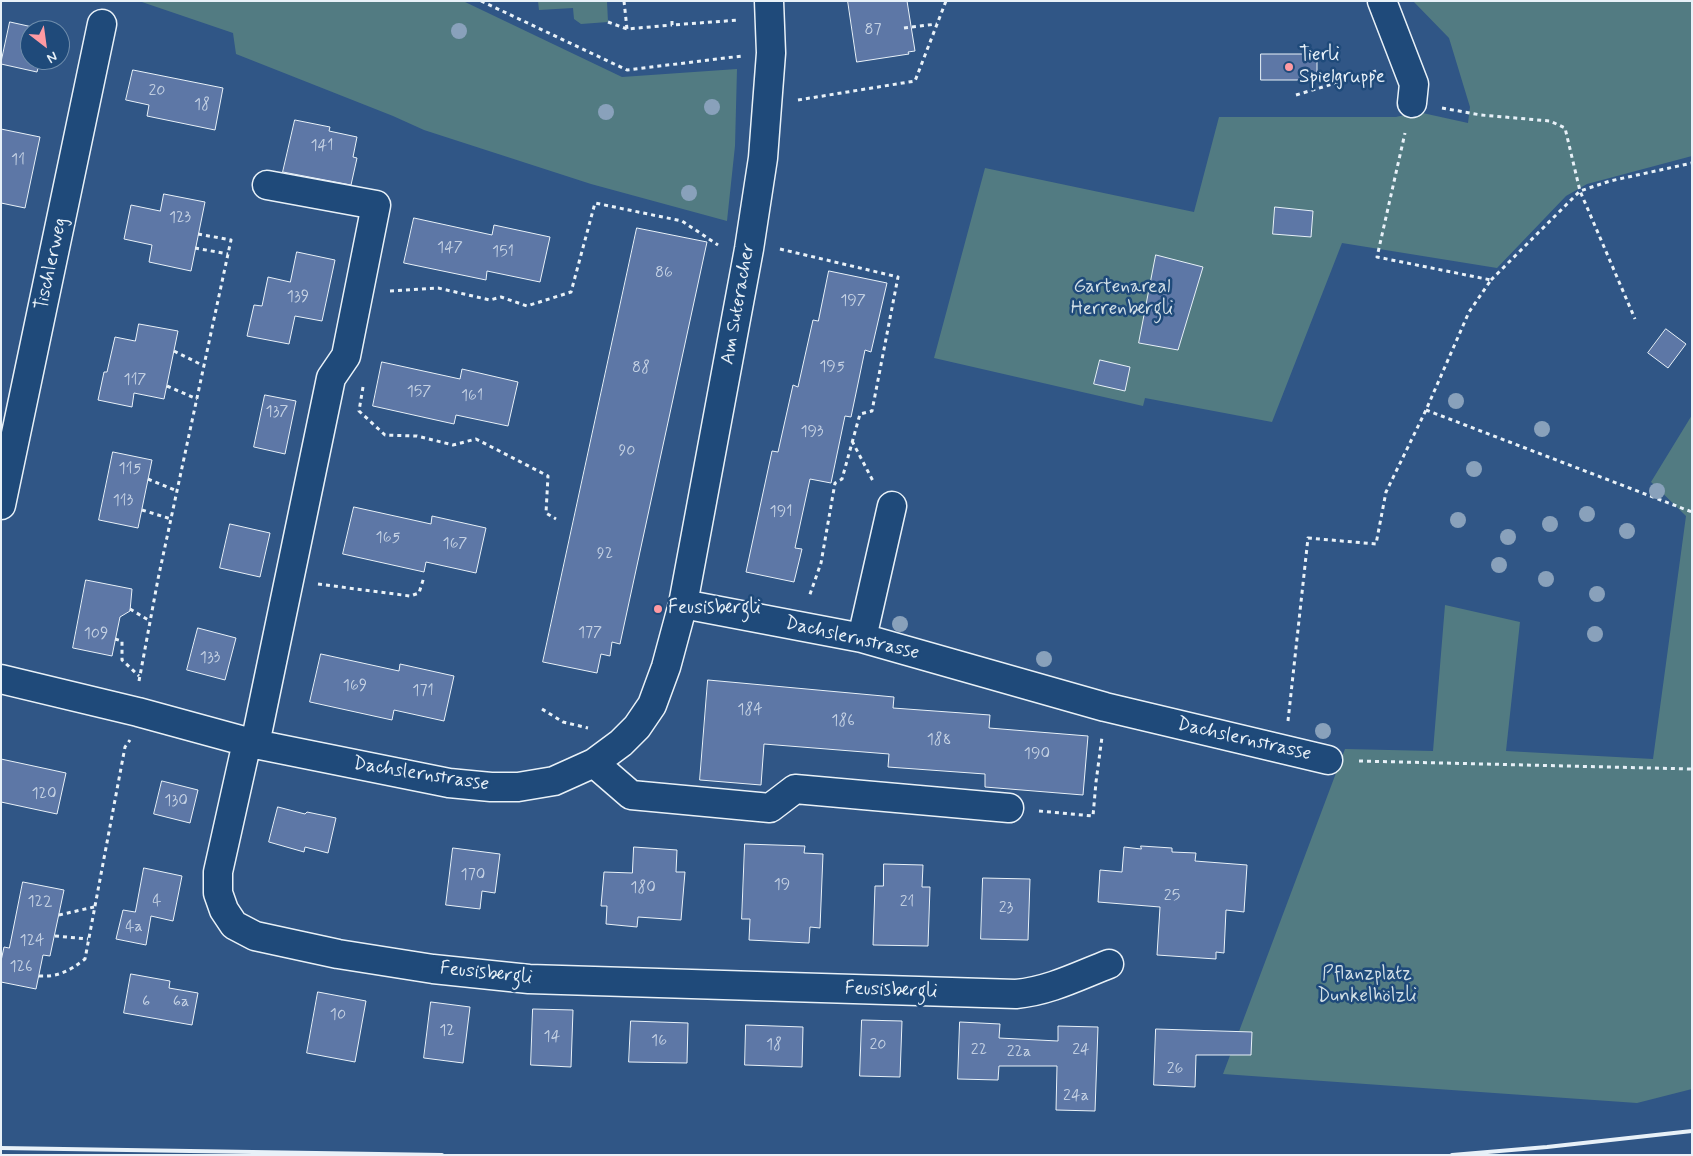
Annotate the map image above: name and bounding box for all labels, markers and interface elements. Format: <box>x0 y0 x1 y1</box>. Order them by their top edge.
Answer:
north arrow <box>20 20 70 70</box>
house number: 87 <box>864 21 882 41</box>
place label: Tierli Spielgruppe <box>1299 45 1385 89</box>
text: N <box>43 47 61 67</box>
marker: Tierli Spielgruppe <box>1283 61 1295 73</box>
house number: 20 <box>149 82 165 102</box>
house number: 18 <box>194 96 210 116</box>
house number: 141 <box>310 137 334 157</box>
house number: 11 <box>11 151 25 171</box>
house number: 123 <box>169 209 191 229</box>
street label: Tischlerweg <box>31 216 73 312</box>
house number: 147 <box>437 239 463 259</box>
street label: Am Suteracher <box>717 241 761 367</box>
house number: 151 <box>492 243 514 263</box>
house number: 86 <box>655 264 673 284</box>
park label: Gartenareal Herrenbergli <box>1071 277 1173 321</box>
house number: 139 <box>287 288 309 308</box>
house number: 197 <box>840 292 866 312</box>
house number: 195 <box>819 358 845 378</box>
house number: 88 <box>632 359 650 379</box>
house number: 117 <box>124 371 146 391</box>
house number: 157 <box>407 383 431 403</box>
house number: 161 <box>461 387 483 407</box>
house number: 137 <box>266 403 288 423</box>
house number: 193 <box>800 423 824 443</box>
house number: 90 <box>618 442 636 462</box>
house number: 115 <box>119 460 141 480</box>
house number: 113 <box>113 492 133 512</box>
house number: 191 <box>770 503 792 523</box>
house number: 165 <box>376 529 400 549</box>
house number: 167 <box>443 535 467 555</box>
house number: 92 <box>597 545 613 565</box>
place label: Feusisbergli <box>668 598 761 620</box>
marker: Feusisbergli <box>652 603 664 615</box>
street label: Dachslernstrasse <box>783 612 921 666</box>
house number: 177 <box>578 624 602 644</box>
house number: 109 <box>84 625 108 645</box>
house number: 133 <box>200 649 220 669</box>
house number: 169 <box>343 677 367 697</box>
house number: 171 <box>412 682 434 702</box>
house number: 184 <box>737 701 763 721</box>
house number: 186 <box>831 712 855 732</box>
street label: Dachslernstrasse <box>1175 713 1313 767</box>
house number: 188 <box>927 731 951 751</box>
house number: 190 <box>1024 745 1050 765</box>
street label: Dachslernstrasse <box>351 753 491 797</box>
house number: 120 <box>31 785 57 805</box>
house number: 130 <box>164 792 188 812</box>
house number: 170 <box>461 866 485 886</box>
house number: 19 <box>774 876 790 896</box>
house number: 180 <box>630 879 656 899</box>
house number: 25 <box>1164 887 1180 907</box>
house number: 4 <box>152 892 162 912</box>
house number: 122 <box>27 893 53 913</box>
house number: 21 <box>900 893 914 913</box>
house number: 23 <box>999 899 1013 919</box>
house number: 4a <box>125 918 143 938</box>
house number: 124 <box>19 932 45 952</box>
house number: 126 <box>9 958 33 978</box>
street label: Feusisbergli <box>439 958 533 990</box>
park label: Pflanzplatz Dunkelhölzli <box>1317 964 1417 1008</box>
street label: Feusisbergli <box>844 978 938 1004</box>
house number: 6 <box>142 993 150 1013</box>
house number: 6a <box>173 993 189 1013</box>
house number: 10 <box>330 1006 346 1026</box>
house number: 12 <box>439 1022 455 1042</box>
house number: 14 <box>544 1028 560 1048</box>
house number: 16 <box>651 1032 667 1052</box>
house number: 18 <box>766 1036 782 1056</box>
house number: 20 <box>870 1036 886 1056</box>
house number: 22 <box>971 1041 987 1061</box>
house number: 24 <box>1072 1041 1090 1061</box>
house number: 22a <box>1007 1043 1031 1063</box>
house number: 26 <box>1167 1060 1183 1080</box>
house number: 24a <box>1063 1087 1089 1107</box>

